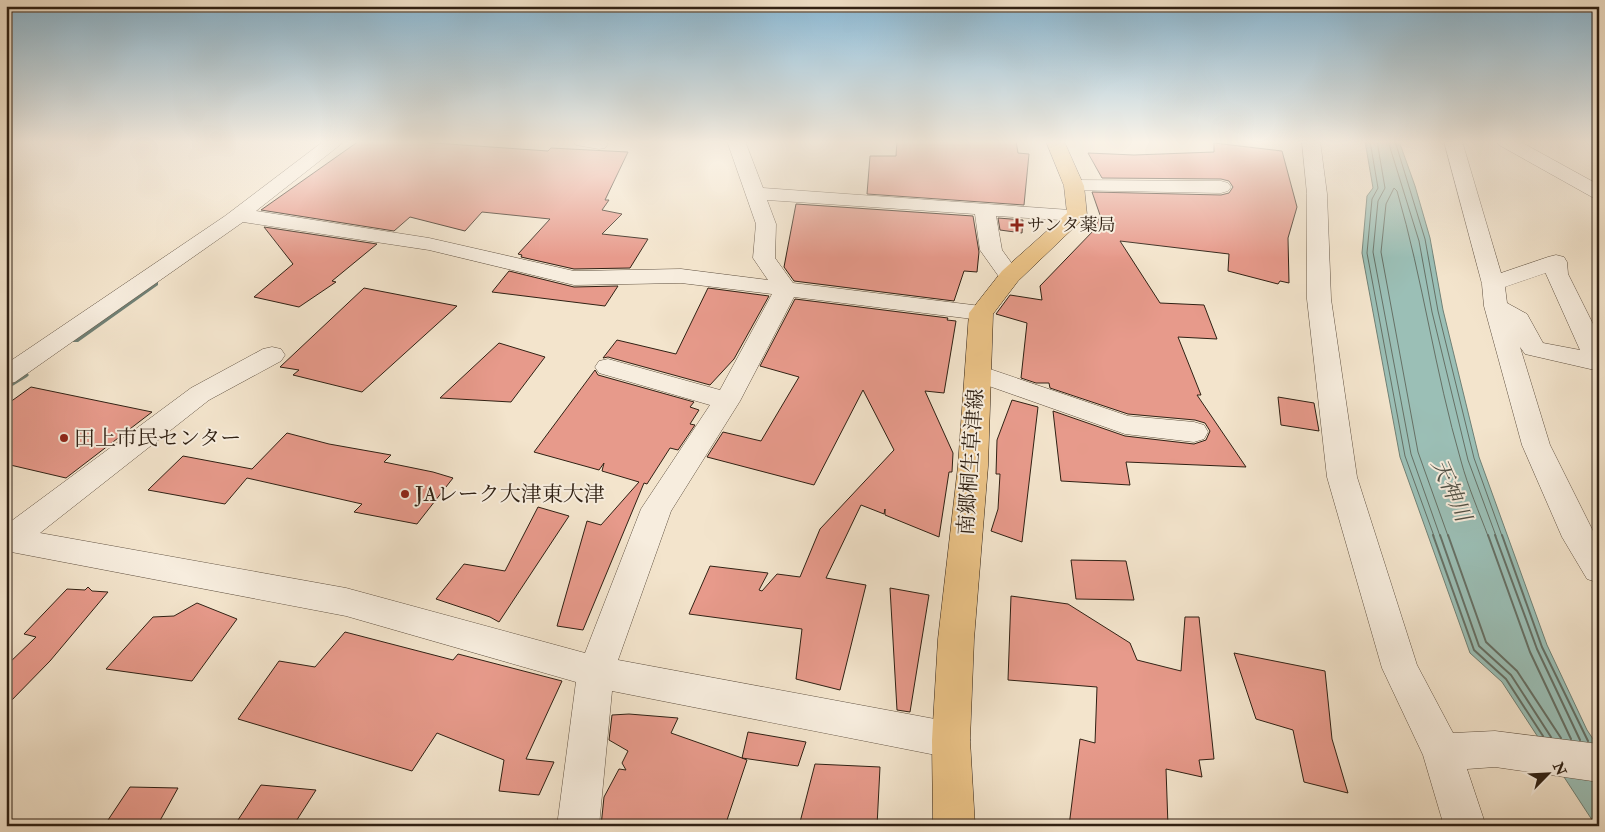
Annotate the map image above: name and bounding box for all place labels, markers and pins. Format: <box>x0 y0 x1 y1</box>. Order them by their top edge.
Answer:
place label: サンタ薬局 <box>1027 214 1115 237</box>
marker: サンタ薬局 <box>1011 219 1023 231</box>
place label: 田上市民センター <box>74 425 241 452</box>
marker: 田上市民センター <box>58 432 70 444</box>
place label: JAレーク大津東大津 <box>414 481 605 508</box>
marker: JAレーク大津東大津 <box>399 488 411 500</box>

